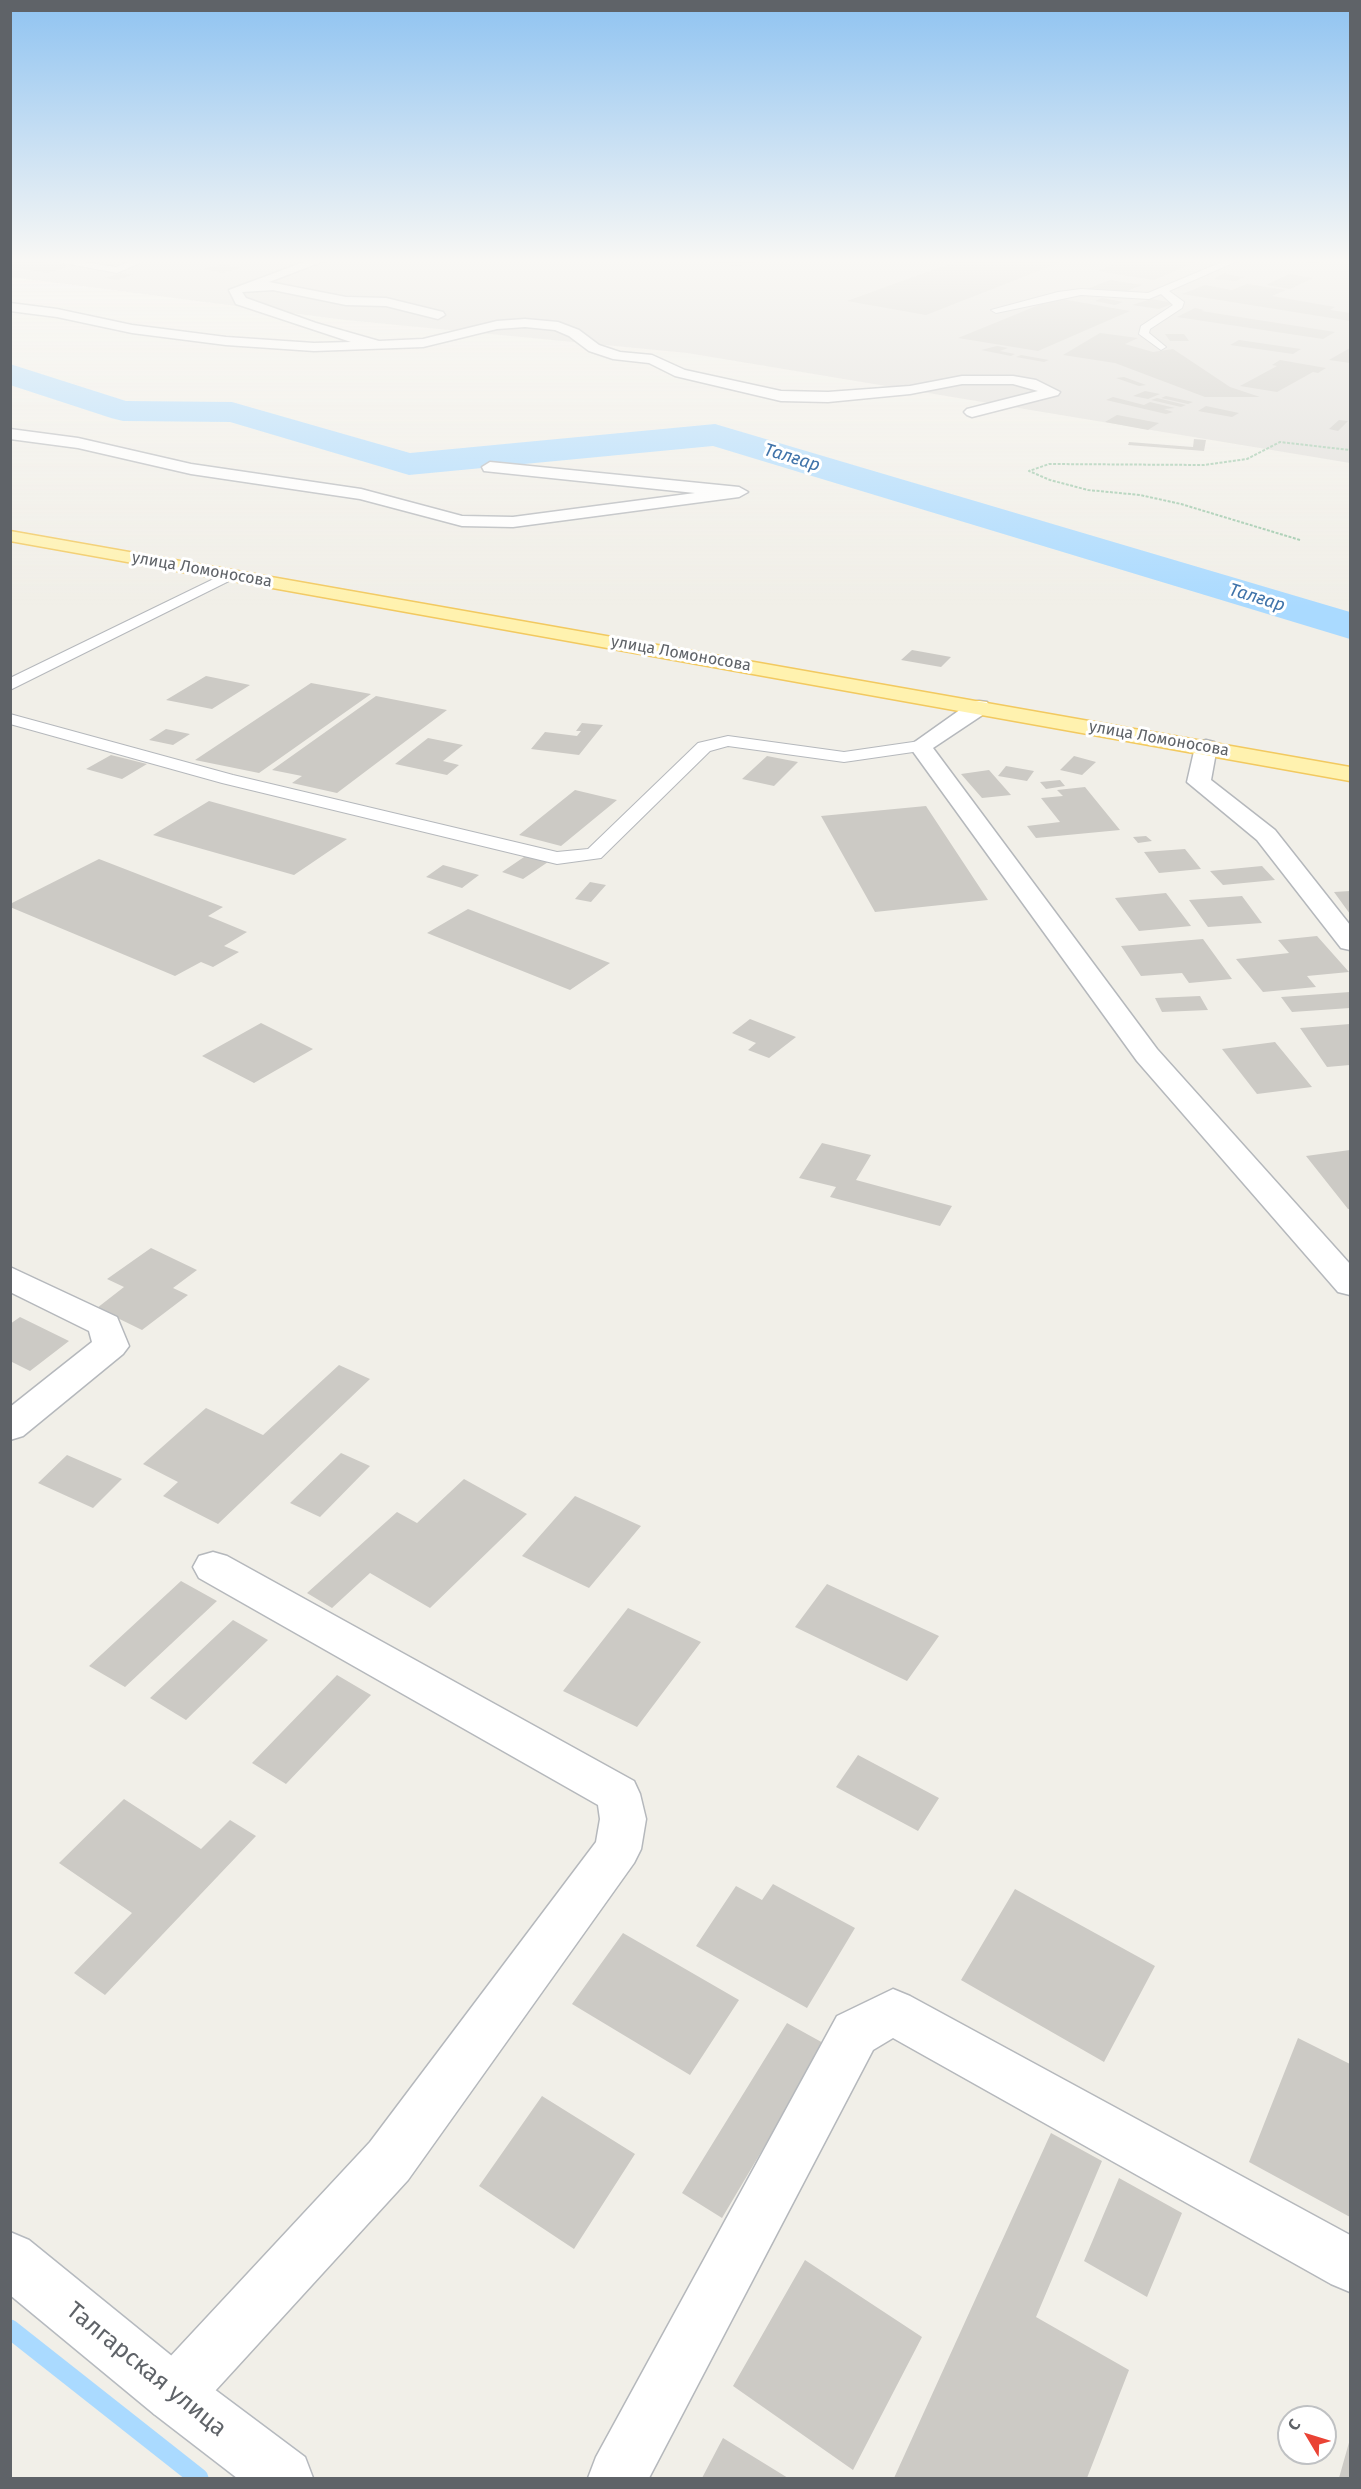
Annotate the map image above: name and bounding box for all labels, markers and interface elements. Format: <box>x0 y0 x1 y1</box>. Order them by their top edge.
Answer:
water label: Талғар <box>761 439 823 477</box>
street label: улица Ломоносова <box>130 548 274 592</box>
water label: Талғар <box>1226 579 1288 617</box>
street label: улица Ломоносова <box>609 632 753 676</box>
street label: улица Ломоносова <box>1087 717 1231 761</box>
street label: Талгарская улица <box>60 2297 232 2443</box>
north arrow <box>1277 2405 1337 2465</box>
text: С <box>1284 2415 1304 2434</box>

